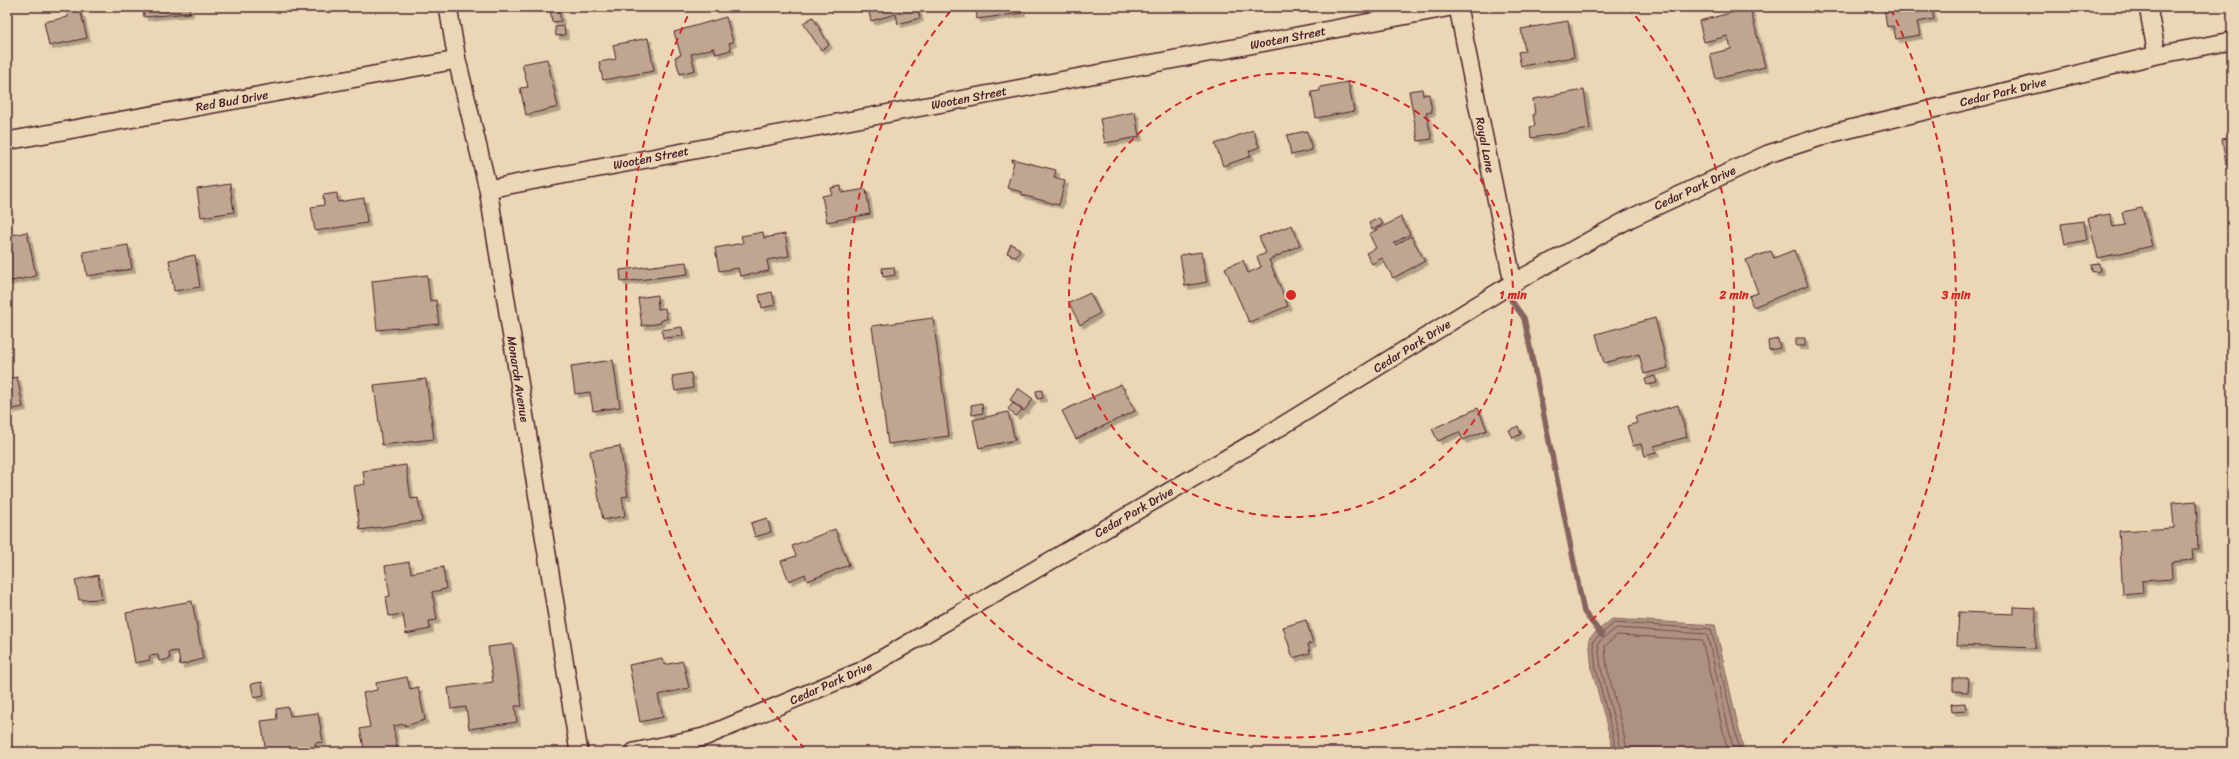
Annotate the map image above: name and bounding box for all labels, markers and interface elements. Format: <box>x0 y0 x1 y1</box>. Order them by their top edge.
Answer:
street label: Wooten Street <box>1248 20 1328 56</box>
street label: Cedar Park Drive <box>1957 71 2049 113</box>
street label: Wooten Street <box>929 80 1009 116</box>
street label: Red Bud Drive <box>194 84 270 118</box>
street label: Royal Lane <box>1469 115 1501 175</box>
street label: Wooten Street <box>611 140 691 176</box>
street label: Cedar Park Drive <box>1650 159 1740 217</box>
text: 1 min <box>1499 284 1527 306</box>
text: 2 min <box>1718 284 1749 306</box>
text: 3 min <box>1941 284 1971 306</box>
centre of rings <box>1284 288 1298 302</box>
street label: Cedar Park Drive <box>1369 313 1455 379</box>
street label: Monarch Avenue <box>500 334 536 424</box>
street label: Cedar Park Drive <box>1090 480 1178 544</box>
street label: Cedar Park Drive <box>786 655 876 711</box>

